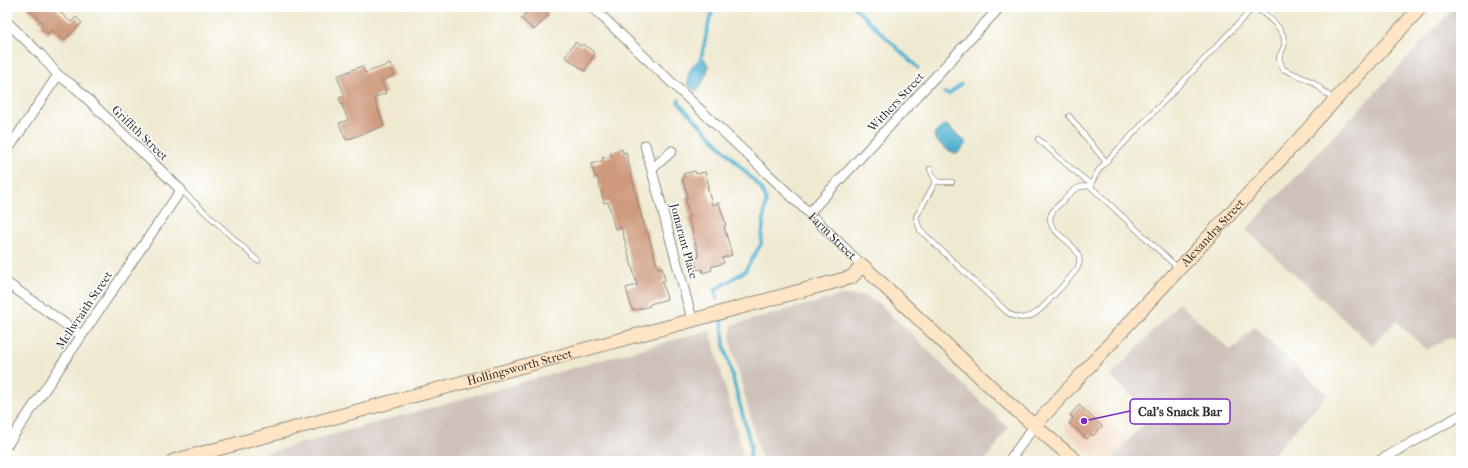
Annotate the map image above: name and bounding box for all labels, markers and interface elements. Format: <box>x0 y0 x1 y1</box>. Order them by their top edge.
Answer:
street label: Withers Street <box>864 69 927 135</box>
street label: Griffith Street <box>109 103 172 164</box>
street label: Alexandra Street <box>1177 195 1248 270</box>
street label: Jomarant Place <box>667 201 701 280</box>
street label: Farm Street <box>806 209 860 263</box>
street label: Mcllwraith Street <box>53 268 116 352</box>
street label: Hollingsworth Street <box>465 346 574 388</box>
callout: Cal's Snack Bar <box>1130 399 1230 424</box>
text: Cal's Snack Bar <box>1138 404 1222 419</box>

